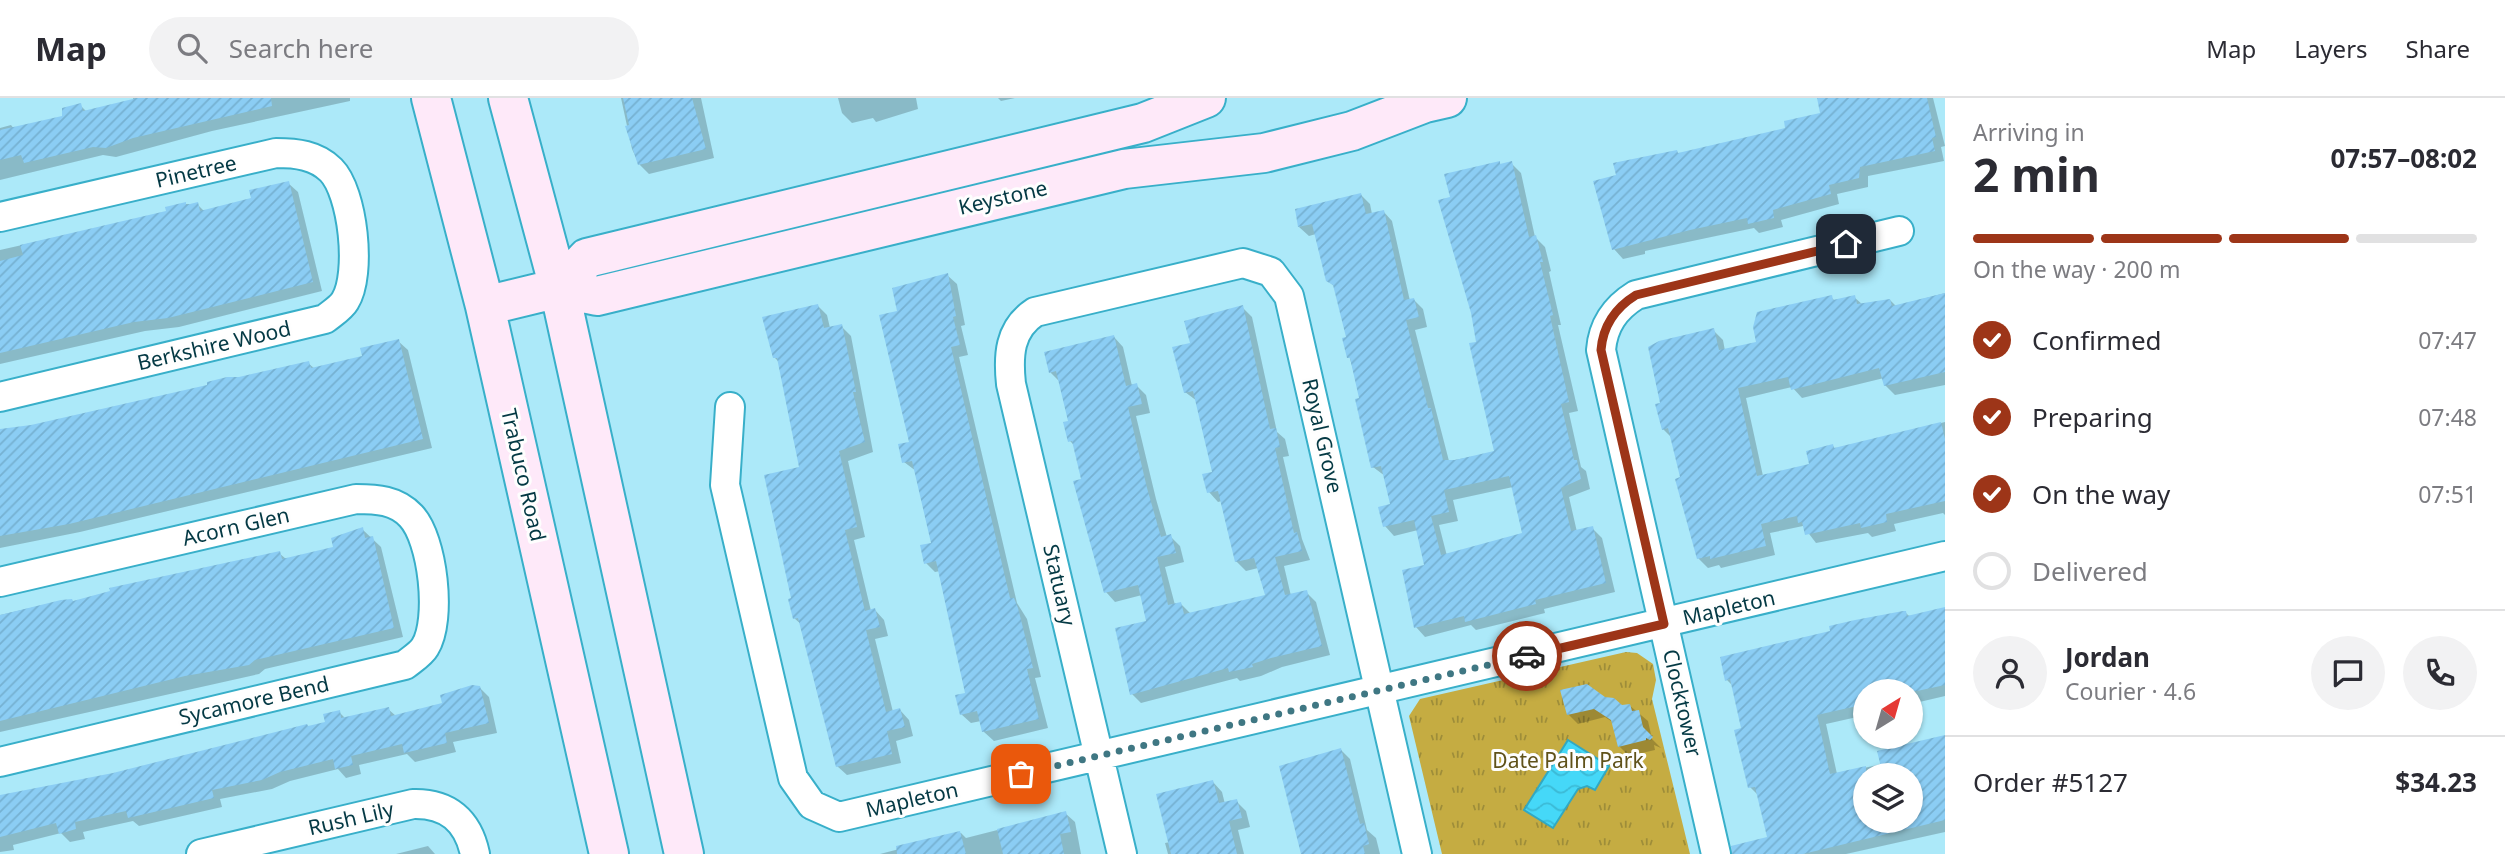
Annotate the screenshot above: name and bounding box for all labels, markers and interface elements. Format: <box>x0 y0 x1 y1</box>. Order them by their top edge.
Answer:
search box <box>149 17 639 80</box>
text: Map <box>35 26 107 71</box>
icon: search <box>173 29 211 67</box>
text: Search here <box>229 30 373 66</box>
text: Map <box>2206 32 2256 65</box>
text: Layers <box>2294 32 2368 65</box>
text: Share <box>2406 32 2470 65</box>
text: Arriving in <box>1973 116 2085 148</box>
text: 07:57–08:02 <box>2330 140 2477 176</box>
text: 2 min <box>1973 143 2100 205</box>
street label: Pinetree <box>152 148 239 194</box>
street label: Keystone <box>956 173 1050 221</box>
pin <box>1816 214 1876 274</box>
icon: home <box>1827 225 1865 263</box>
text: On the way · 200 m <box>1973 253 2180 285</box>
street label: Berkshire Wood <box>134 314 293 376</box>
icon: check <box>1973 321 2011 359</box>
text: Confirmed <box>2032 322 2162 358</box>
text: 07:47 <box>2418 324 2477 356</box>
street label: Royal Grove <box>1296 376 1350 496</box>
icon: check <box>1973 398 2011 436</box>
text: Preparing <box>2032 399 2153 435</box>
text: 07:48 <box>2418 401 2477 433</box>
street label: Trabuco Road <box>495 406 553 544</box>
icon: check <box>1973 475 2011 513</box>
text: On the way <box>2032 476 2170 512</box>
text: 07:51 <box>2418 478 2477 510</box>
street label: Acorn Glen <box>180 500 292 552</box>
street label: Statuary <box>1037 541 1083 628</box>
text: Delivered <box>2032 553 2148 589</box>
street label: Mapleton <box>1680 583 1778 631</box>
courier <box>1492 621 1562 691</box>
button: person <box>1973 636 2047 710</box>
button: chat <box>2311 636 2385 710</box>
button: phone <box>2403 636 2477 710</box>
icon: car <box>1508 637 1546 675</box>
text: Jordan <box>2065 639 2150 675</box>
street label: Clocktower <box>1657 646 1709 760</box>
street label: Sycamore Bend <box>176 669 332 731</box>
text: Courier · 4.6 <box>2065 675 2196 707</box>
north arrow <box>1853 679 1923 749</box>
map controls <box>1853 679 1923 833</box>
pin <box>991 744 1051 804</box>
park label: Date Palm Park <box>1492 746 1644 774</box>
icon: bag <box>1002 755 1040 793</box>
button: layers <box>1853 763 1923 833</box>
text: Order #5127 <box>1973 764 2128 800</box>
text: $34.23 <box>2395 764 2477 800</box>
street label: Mapleton <box>863 775 961 823</box>
street label: Rush Lily <box>305 795 397 841</box>

